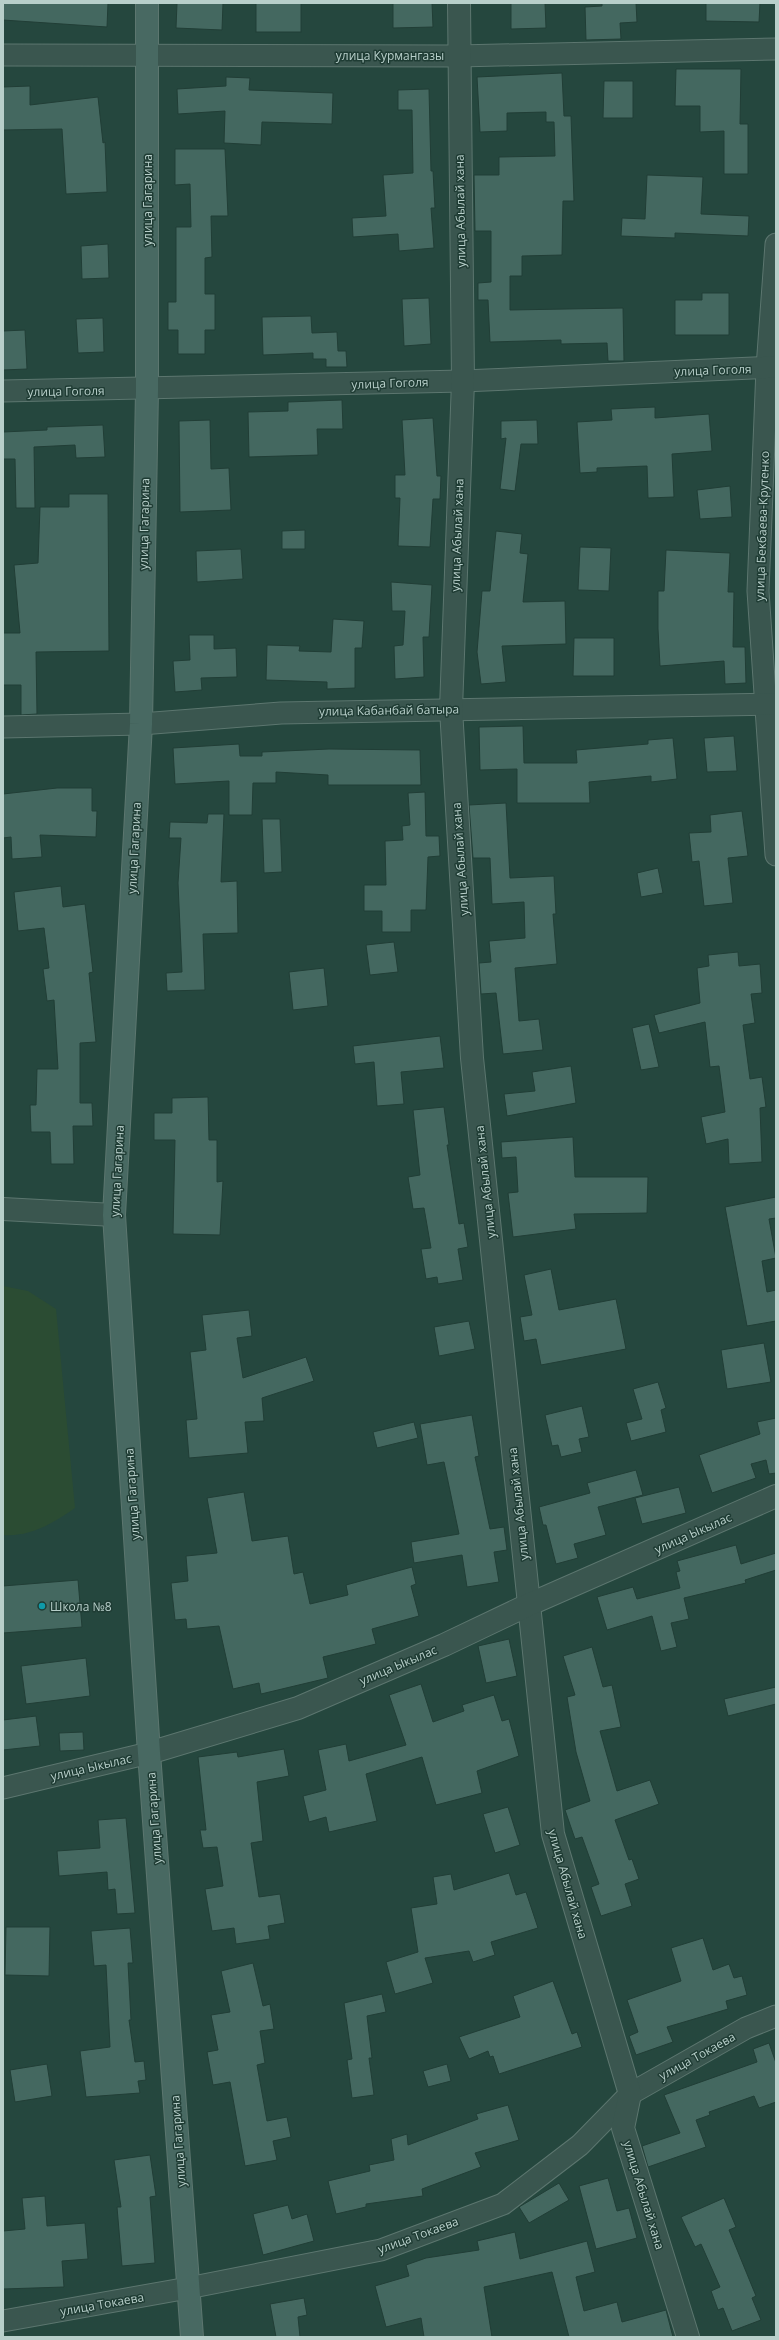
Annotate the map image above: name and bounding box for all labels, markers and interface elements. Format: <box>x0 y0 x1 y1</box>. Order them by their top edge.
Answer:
street label: улица Курмангазы <box>336 47 444 64</box>
street label: улица Гагарина <box>139 154 156 246</box>
street label: улица Абылай хана <box>451 154 469 268</box>
street label: улица Гоголя <box>674 360 752 380</box>
street label: улица Гоголя <box>351 373 429 393</box>
street label: улица Гоголя <box>27 382 105 400</box>
street label: улица Бекбаева-Крутенко <box>751 451 773 601</box>
street label: улица Гагарина <box>135 478 153 570</box>
street label: улица Абылай хана <box>447 478 467 592</box>
street label: улица Кабанбай батыра <box>319 700 459 720</box>
street label: улица Гагарина <box>123 802 145 894</box>
street label: улица Абылай хана <box>448 802 472 916</box>
street label: улица Гагарина <box>106 1125 128 1217</box>
street label: улица Абылай хана <box>471 1125 499 1239</box>
street label: улица Абылай хана <box>504 1447 532 1561</box>
street label: улица Гагарина <box>120 1448 144 1540</box>
street label: улица Ыкылас <box>652 1508 734 1558</box>
place label: Школа №8 <box>50 1598 112 1615</box>
marker: Школа №8 <box>37 1601 47 1611</box>
street label: улица Ыкылас <box>357 1641 440 1689</box>
street label: улица Ыкылас <box>49 1749 133 1785</box>
street label: улица Гагарина <box>142 1772 166 1864</box>
street label: улица Абылай хана <box>544 1827 592 1941</box>
street label: улица Токаева <box>656 2028 738 2084</box>
street label: улица Гагарина <box>166 2095 190 2187</box>
street label: улица Абылай хана <box>619 2138 669 2252</box>
street label: улица Токаева <box>375 2213 461 2257</box>
street label: улица Токаева <box>59 2288 145 2320</box>

